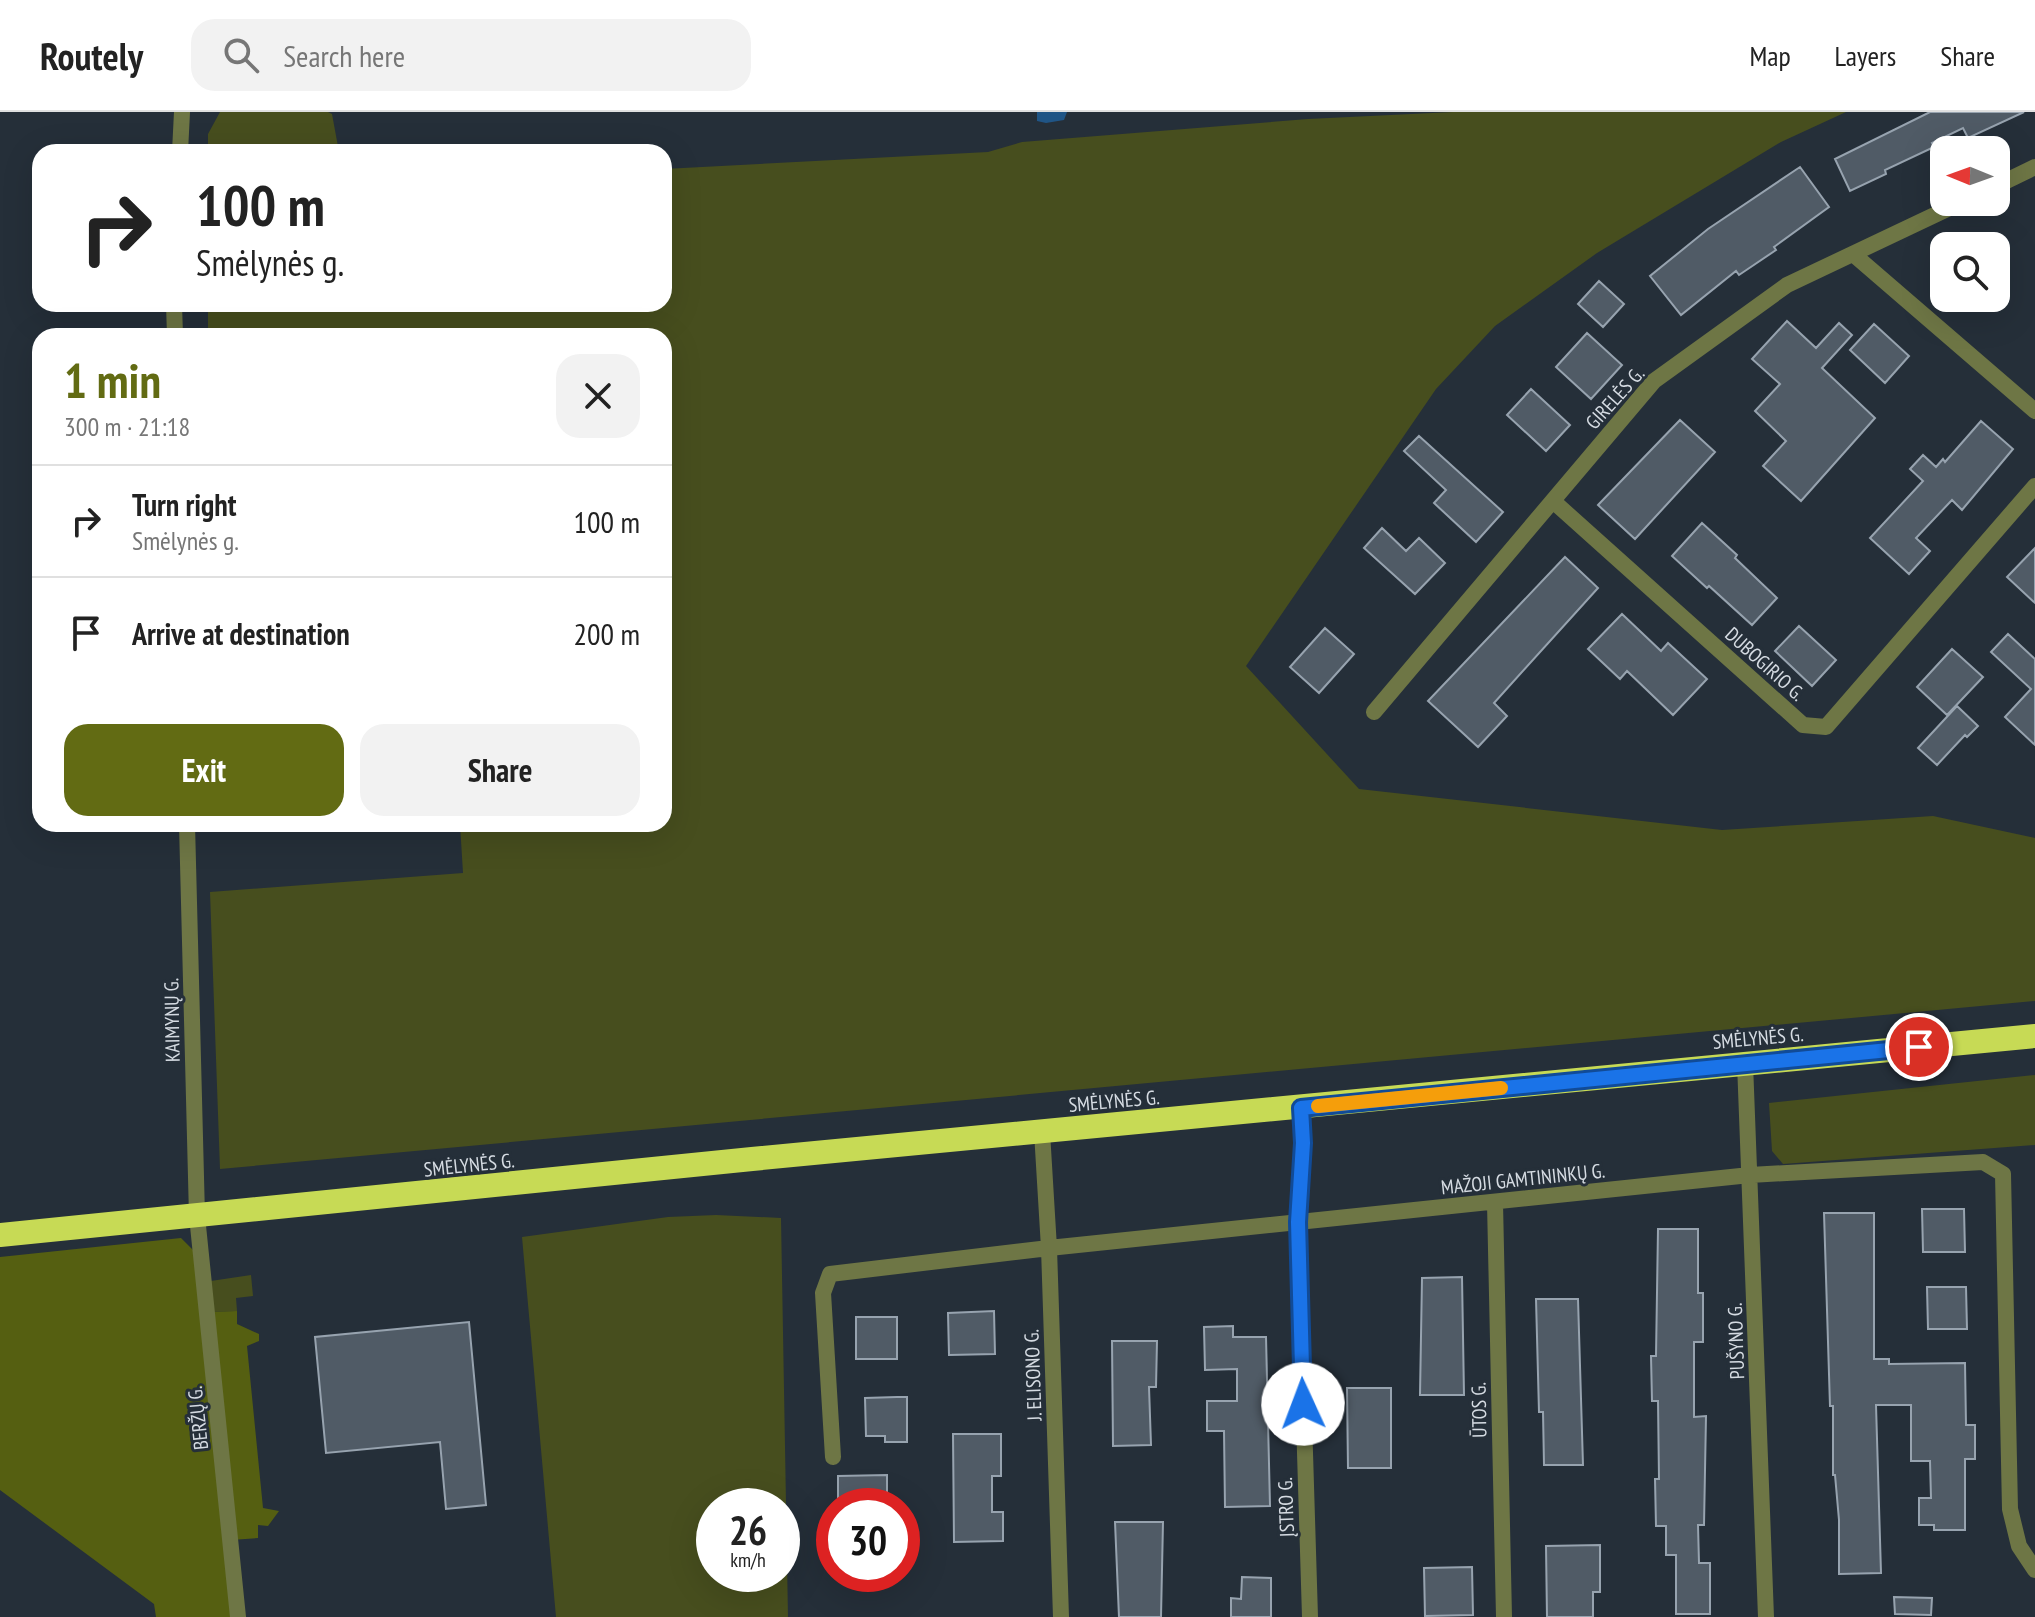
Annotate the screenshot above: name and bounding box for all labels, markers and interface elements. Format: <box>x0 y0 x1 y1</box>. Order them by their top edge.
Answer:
search box <box>191 19 751 91</box>
text: Routely <box>40 31 143 80</box>
icon: search <box>219 33 263 77</box>
text: Search here <box>283 36 405 75</box>
text: Map <box>1749 37 1791 74</box>
text: Layers <box>1835 37 1896 74</box>
text: Share <box>1940 37 1995 74</box>
north arrow <box>1930 136 2010 216</box>
map controls <box>1930 136 2010 312</box>
text: 100 m <box>196 169 325 241</box>
icon: right <box>64 176 168 280</box>
button: search <box>1930 232 2010 312</box>
text: Smėlynės g. <box>196 239 344 286</box>
text: 1 min <box>64 349 161 411</box>
button: close <box>556 354 640 438</box>
street label: GIRELĖS G. <box>1580 361 1650 435</box>
text: 300 m · 21:18 <box>64 410 190 443</box>
text: Turn right <box>132 485 236 524</box>
icon: right <box>64 499 108 543</box>
text: 100 m <box>574 502 640 541</box>
text: Smėlynės g. <box>132 524 239 557</box>
icon: arrive <box>64 611 108 655</box>
text: Arrive at destination <box>132 614 350 653</box>
text: 200 m <box>574 614 640 653</box>
street label: DUBOGIRIO G. <box>1720 621 1810 707</box>
button: Exit <box>64 724 344 816</box>
button: Share <box>360 724 640 816</box>
street label: KAIMYNŲ G. <box>158 978 186 1062</box>
pin <box>1885 1013 1953 1081</box>
street label: SMĖLYNĖS G. <box>1712 1021 1804 1055</box>
icon: arrive <box>1897 1025 1941 1069</box>
street label: SMĖLYNĖS G. <box>1068 1084 1160 1118</box>
street label: SMĖLYNĖS G. <box>422 1147 516 1183</box>
street label: MAŽOJI GAMTININKŲ G. <box>1440 1157 1606 1201</box>
street label: PUŠYNO G. <box>1722 1302 1750 1380</box>
street label: J. ELISONO G. <box>1018 1329 1048 1422</box>
position arrow <box>1261 1362 1345 1446</box>
street label: ŪTOS G. <box>1466 1382 1492 1438</box>
street label: BERŽŲ G. <box>182 1385 214 1451</box>
street label: ĮSTRO G. <box>1272 1477 1300 1537</box>
speed limit sign: 30 <box>816 1488 920 1592</box>
text: 26 <box>729 1504 767 1556</box>
text: km/h <box>730 1547 766 1573</box>

